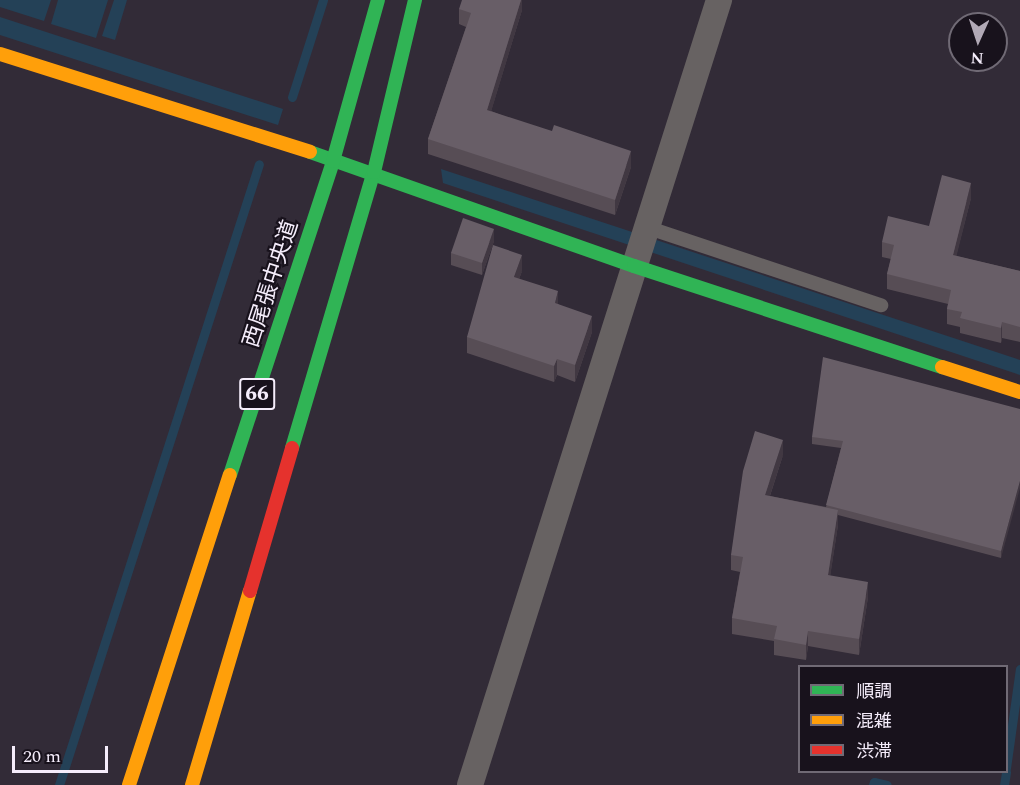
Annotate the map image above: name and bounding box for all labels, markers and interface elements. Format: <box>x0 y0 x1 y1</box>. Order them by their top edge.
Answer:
north arrow <box>948 12 1008 72</box>
text: N <box>970 46 984 70</box>
street label: 西尾張中央道 <box>238 217 304 351</box>
road number: 66 <box>239 376 275 412</box>
legend <box>798 665 1008 773</box>
text: 順調 <box>856 678 892 705</box>
text: 混雑 <box>856 708 892 735</box>
scale bar <box>15 734 111 772</box>
text: 渋滞 <box>856 738 892 765</box>
text: 20 m <box>23 743 61 770</box>

